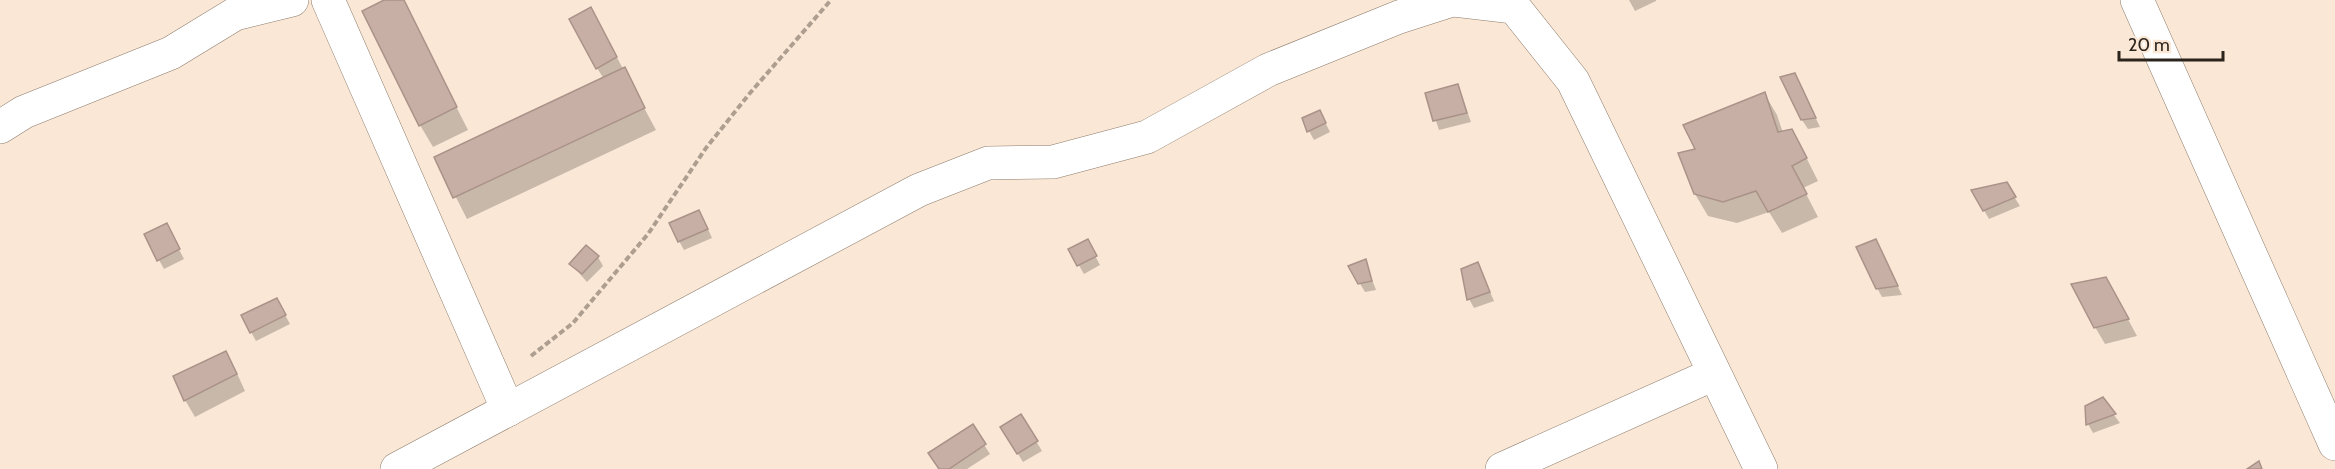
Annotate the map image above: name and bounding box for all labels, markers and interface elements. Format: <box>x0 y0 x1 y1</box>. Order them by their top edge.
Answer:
scale bar <box>2119 24 2222 62</box>
text: 20 m <box>2128 34 2170 56</box>

